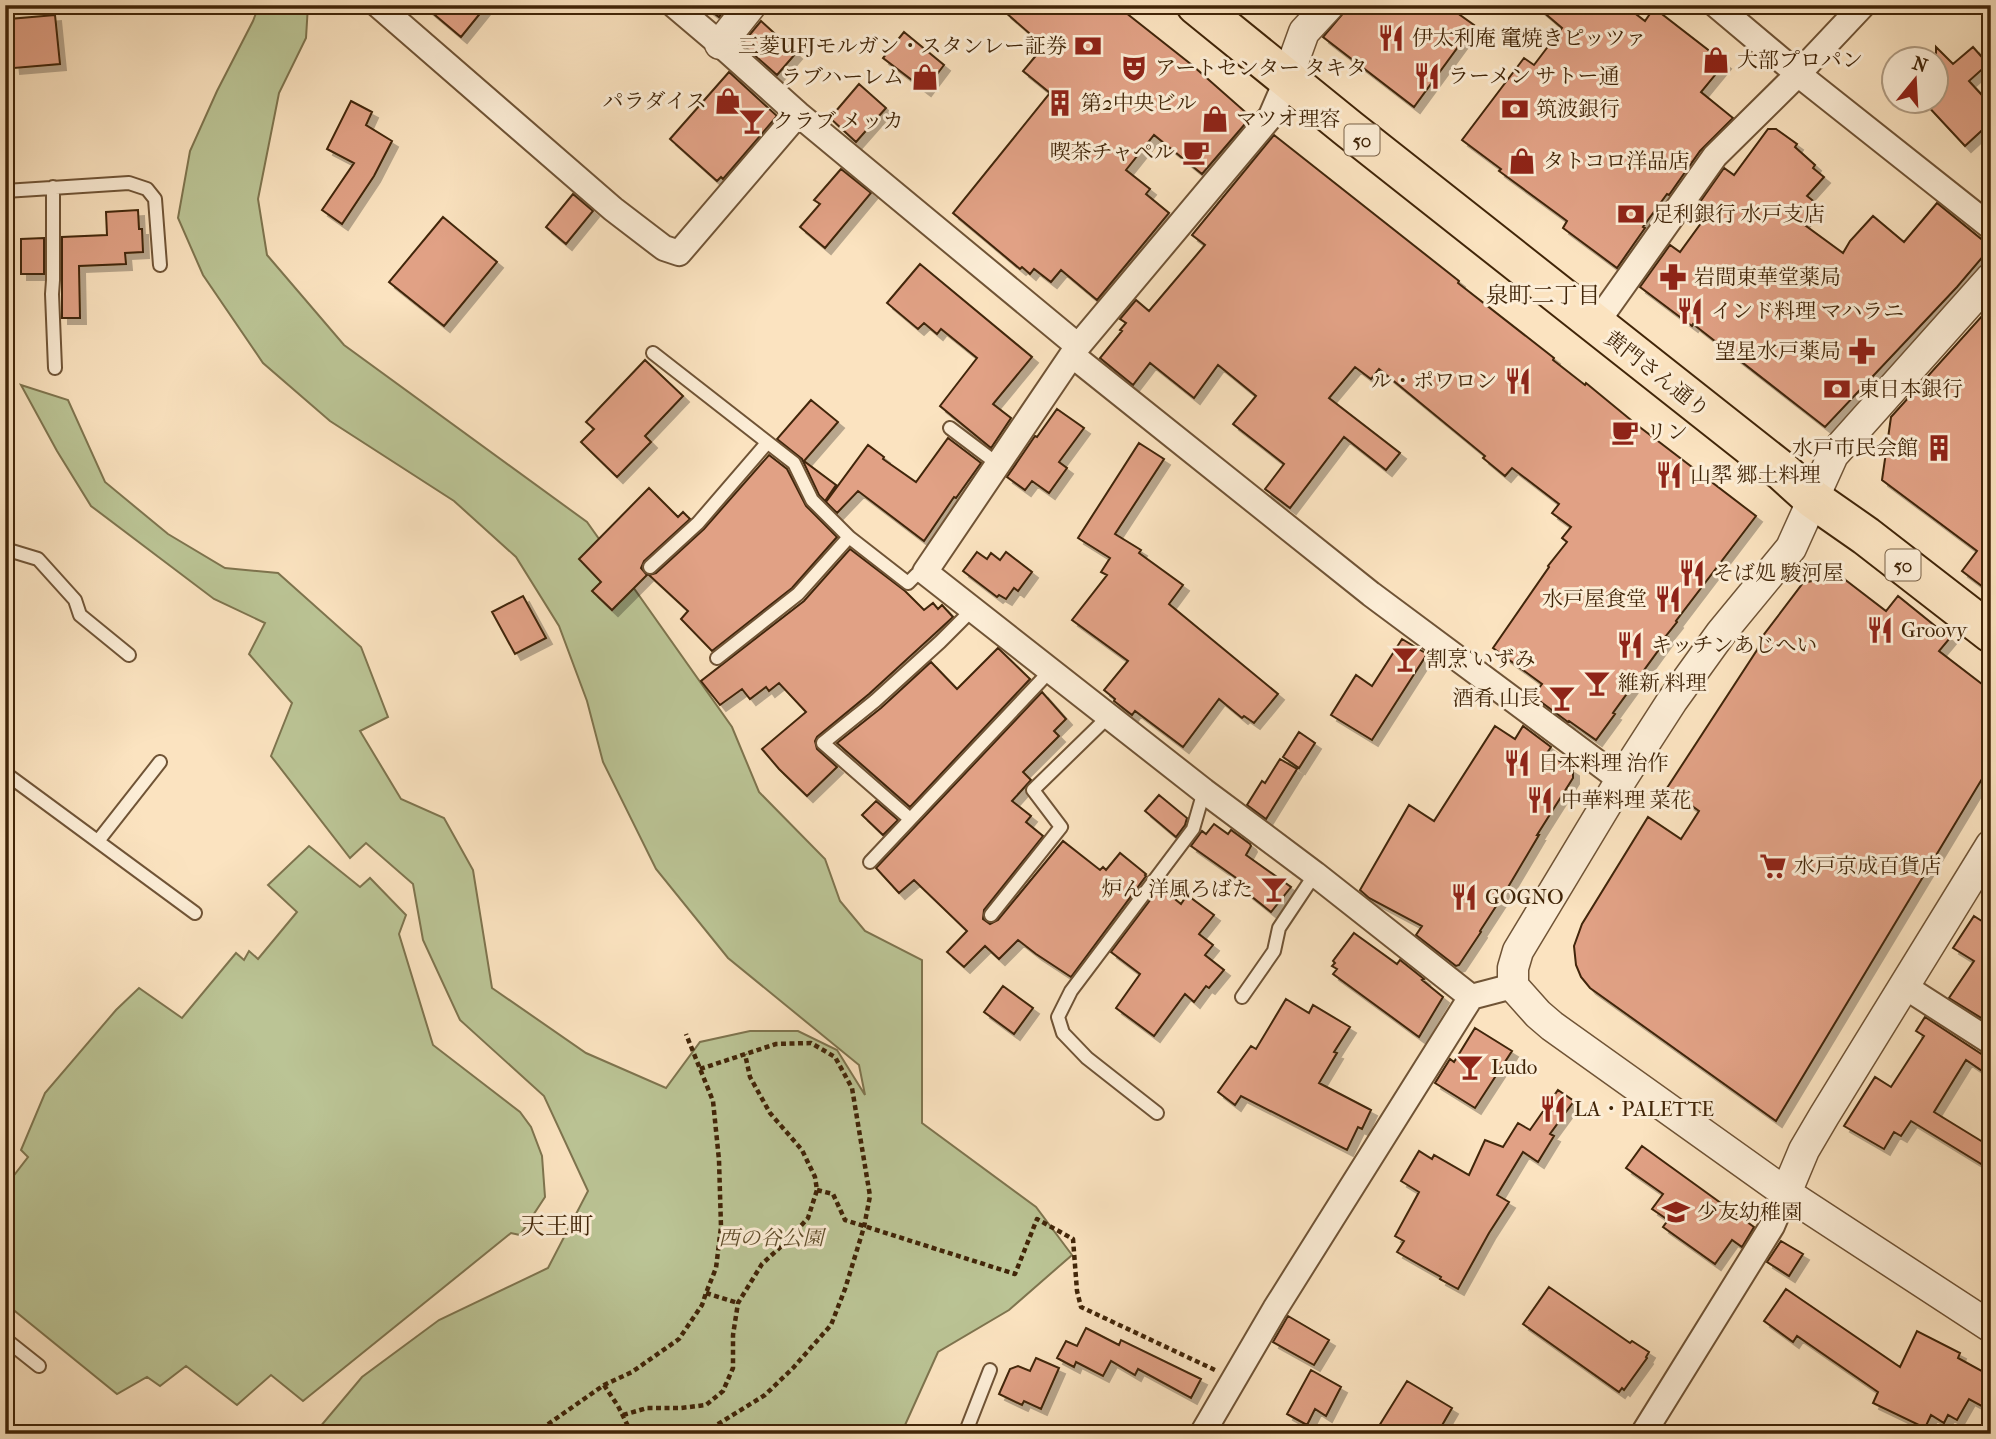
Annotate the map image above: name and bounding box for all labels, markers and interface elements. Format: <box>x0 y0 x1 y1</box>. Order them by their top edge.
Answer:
restaurant icon: 伊太利庵 竃焼きピッツァ <box>1376 23 1406 53</box>
place label: 伊太利庵 竃焼きピッツァ <box>1412 26 1646 50</box>
bank icon: 三菱UFJモルガン・スタンレー証券 <box>1073 31 1103 61</box>
place label: 三菱UFJモルガン・スタンレー証券 <box>738 34 1067 58</box>
shop icon: 大部プロパン <box>1701 45 1731 75</box>
north arrow <box>1881 46 1951 116</box>
place label: 大部プロパン <box>1737 48 1863 72</box>
text: N <box>1910 52 1931 78</box>
theatre icon: アートセンター タキタ <box>1119 53 1149 83</box>
place label: アートセンター タキタ <box>1155 56 1367 80</box>
restaurant icon: ラーメン サトー通 <box>1412 61 1442 91</box>
shop icon: ラブハーレム <box>910 62 940 92</box>
place label: ラーメン サトー通 <box>1448 64 1619 88</box>
place label: ラブハーレム <box>781 65 904 89</box>
shop icon: パラダイス <box>713 86 743 116</box>
building icon: 第2中央ビル <box>1045 88 1075 118</box>
place label: パラダイス <box>603 89 707 113</box>
place label: 第2中央ビル <box>1081 91 1197 115</box>
bank icon: 筑波銀行 <box>1500 94 1530 124</box>
place label: 筑波銀行 <box>1536 97 1620 121</box>
shop icon: マツオ理容 <box>1200 104 1230 134</box>
bar icon: クラブ メッカ <box>737 106 767 136</box>
place label: マツオ理容 <box>1236 107 1340 131</box>
place label: クラブ メッカ <box>773 109 904 133</box>
road number: 50 <box>1344 124 1380 156</box>
cafe icon: 喫茶チャペル <box>1181 137 1211 167</box>
place label: 喫茶チャペル <box>1050 140 1175 164</box>
shop icon: タトコロ洋品店 <box>1507 146 1537 176</box>
place label: タトコロ洋品店 <box>1543 149 1689 173</box>
bank icon: 足利銀行 水戸支店 <box>1616 199 1646 229</box>
place label: 足利銀行 水戸支店 <box>1652 202 1825 226</box>
pharmacy icon: 岩間東華堂薬局 <box>1658 262 1688 292</box>
place label: 岩間東華堂薬局 <box>1694 265 1841 289</box>
district label: 泉町二丁目 <box>1486 282 1601 309</box>
restaurant icon: インド料理 マハラニ <box>1675 296 1705 326</box>
place label: インド料理 マハラニ <box>1711 299 1904 323</box>
street label: 黄門さん通り <box>1600 326 1714 422</box>
pharmacy icon: 望星水戸薬局 <box>1847 336 1877 366</box>
place label: 望星水戸薬局 <box>1715 339 1841 363</box>
restaurant icon: ル・ポワロン <box>1503 366 1533 396</box>
place label: ル・ポワロン <box>1371 369 1497 393</box>
bank icon: 東日本銀行 <box>1822 374 1852 404</box>
place label: 東日本銀行 <box>1858 377 1963 401</box>
cafe icon: リン <box>1610 417 1640 447</box>
place label: リン <box>1646 420 1688 444</box>
building icon: 水戸市民会館 <box>1924 433 1954 463</box>
place label: 水戸市民会館 <box>1792 436 1918 460</box>
restaurant icon: 山翆 郷土料理 <box>1654 460 1684 490</box>
place label: 山翆 郷土料理 <box>1690 463 1821 487</box>
road number: 50 <box>1885 550 1920 580</box>
restaurant icon: そば処 駿河屋 <box>1677 558 1707 588</box>
place label: そば処 駿河屋 <box>1713 561 1844 585</box>
restaurant icon: 水戸屋食堂 <box>1653 584 1683 614</box>
place label: 水戸屋食堂 <box>1542 587 1647 611</box>
restaurant icon: Groovy <box>1865 615 1895 645</box>
place label: Groovy <box>1901 618 1968 642</box>
restaurant icon: キッチンあじへい <box>1615 630 1645 660</box>
place label: キッチンあじへい <box>1651 633 1818 657</box>
bar icon: 割烹 いずみ <box>1390 644 1420 674</box>
place label: 割烹 いずみ <box>1426 647 1536 671</box>
bar icon: 維新 料理 <box>1582 668 1612 698</box>
place label: 維新 料理 <box>1618 671 1707 695</box>
bar icon: 酒肴 山長 <box>1547 683 1577 713</box>
place label: 酒肴 山長 <box>1452 686 1541 710</box>
restaurant icon: 日本料理 治作 <box>1502 748 1532 778</box>
place label: 日本料理 治作 <box>1538 751 1669 775</box>
restaurant icon: 中華料理 菜花 <box>1525 785 1555 815</box>
place label: 中華料理 菜花 <box>1561 788 1692 812</box>
supermarket icon: 水戸京成百貨店 <box>1758 851 1788 881</box>
place label: 水戸京成百貨店 <box>1794 854 1941 878</box>
bar icon: 炉ん 洋風ろばた <box>1259 874 1289 904</box>
place label: 炉ん 洋風ろばた <box>1101 877 1253 901</box>
restaurant icon: GOGNO <box>1449 882 1479 912</box>
place label: GOGNO <box>1485 885 1564 909</box>
bar icon: Ludo <box>1455 1052 1485 1082</box>
place label: Ludo <box>1491 1055 1538 1079</box>
restaurant icon: LA・PALETTE <box>1538 1094 1568 1124</box>
place label: LA・PALETTE <box>1574 1097 1714 1121</box>
school or university icon: 少友幼稚園 <box>1661 1197 1691 1227</box>
place label: 少友幼稚園 <box>1697 1200 1802 1224</box>
district label: 天王町 <box>521 1212 593 1240</box>
park label: 西の谷公園 <box>719 1226 826 1250</box>

